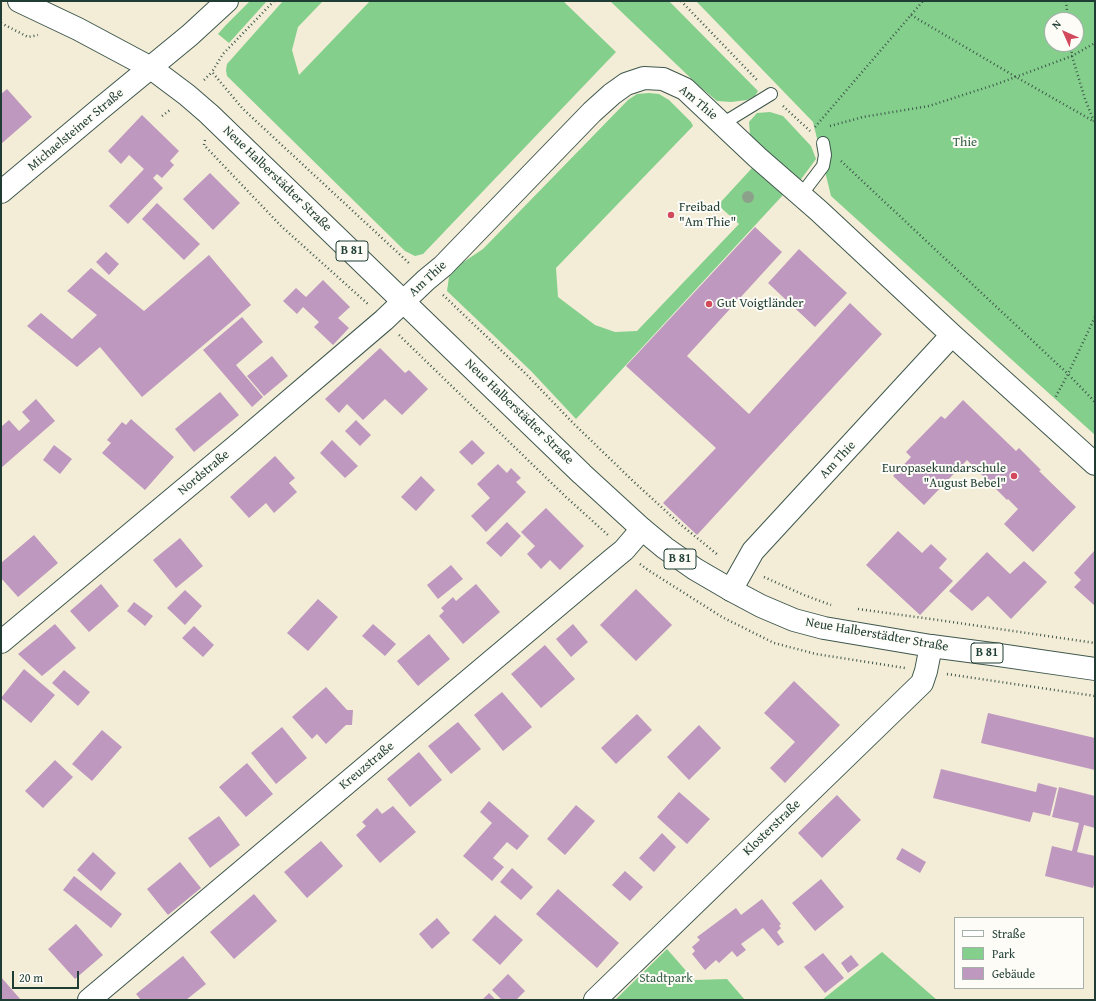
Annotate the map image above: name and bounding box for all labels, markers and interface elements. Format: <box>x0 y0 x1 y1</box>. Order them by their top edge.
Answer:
north arrow <box>1044 12 1084 52</box>
text: N <box>1048 16 1064 32</box>
street label: Am Thie <box>675 82 721 124</box>
street label: Michaelsteiner Straße <box>25 85 127 175</box>
street label: Neue Halberstädter Straße <box>219 123 335 235</box>
park label: Thie <box>953 135 977 151</box>
place label: Freibad "Am Thie" <box>679 200 736 231</box>
marker: Freibad "Am Thie" <box>666 210 676 220</box>
road number: B 81 <box>336 241 368 261</box>
street label: Am Thie <box>406 258 450 300</box>
place label: Gut Voigtländer <box>717 296 804 312</box>
marker: Gut Voigtländer <box>704 299 714 309</box>
street label: Neue Halberstädter Straße <box>461 356 577 468</box>
street label: Am Thie <box>817 438 859 482</box>
street label: Nordstraße <box>175 447 233 499</box>
place label: Europasekundarschule "August Bebel" <box>882 461 1006 492</box>
marker: Europasekundarschule "August Bebel" <box>1009 471 1019 481</box>
road number: B 81 <box>664 549 696 569</box>
street label: Neue Halberstädter Straße <box>804 615 950 655</box>
road number: B 81 <box>971 643 1003 663</box>
street label: Kreuzstraße <box>337 739 397 793</box>
street label: Klosterstraße <box>740 797 804 859</box>
legend <box>954 917 1084 989</box>
text: Straße <box>992 925 1025 942</box>
text: Park <box>992 945 1015 962</box>
scale bar <box>14 963 81 989</box>
text: Gebäude <box>992 965 1035 982</box>
text: 20 m <box>19 969 43 986</box>
park label: Stadtpark <box>639 971 693 987</box>

